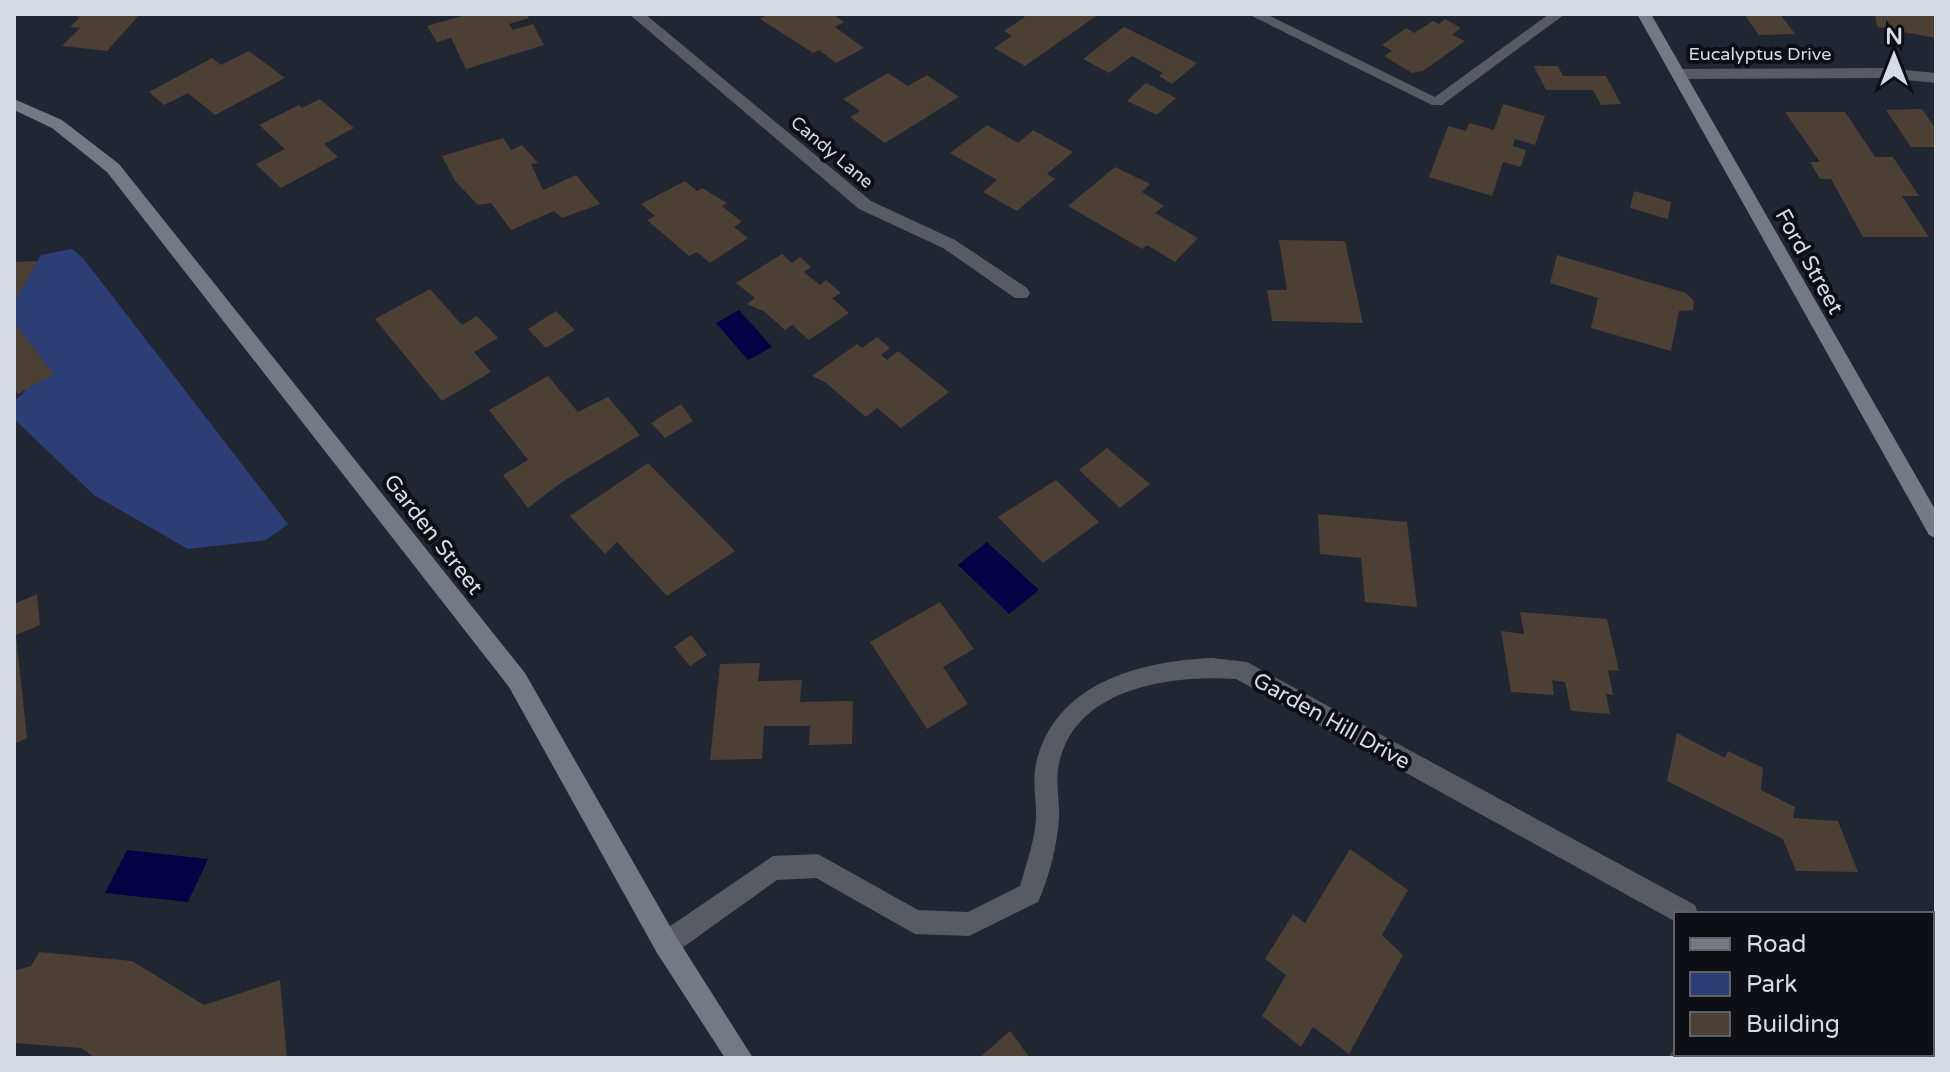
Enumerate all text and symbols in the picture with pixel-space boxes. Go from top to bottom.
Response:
north arrow [1854,16,1934,96]
text: N [1885,24,1903,50]
street label: Eucalyptus Drive [1689,43,1831,65]
street label: Candy Lane [786,111,878,193]
street label: Ford Street [1770,204,1849,319]
street label: Garden Street [378,469,488,600]
street label: Garden Hill Drive [1249,667,1414,775]
legend [1674,912,1934,1056]
text: Road [1746,930,1806,959]
text: Park [1746,970,1797,999]
text: Building [1746,1010,1840,1039]

